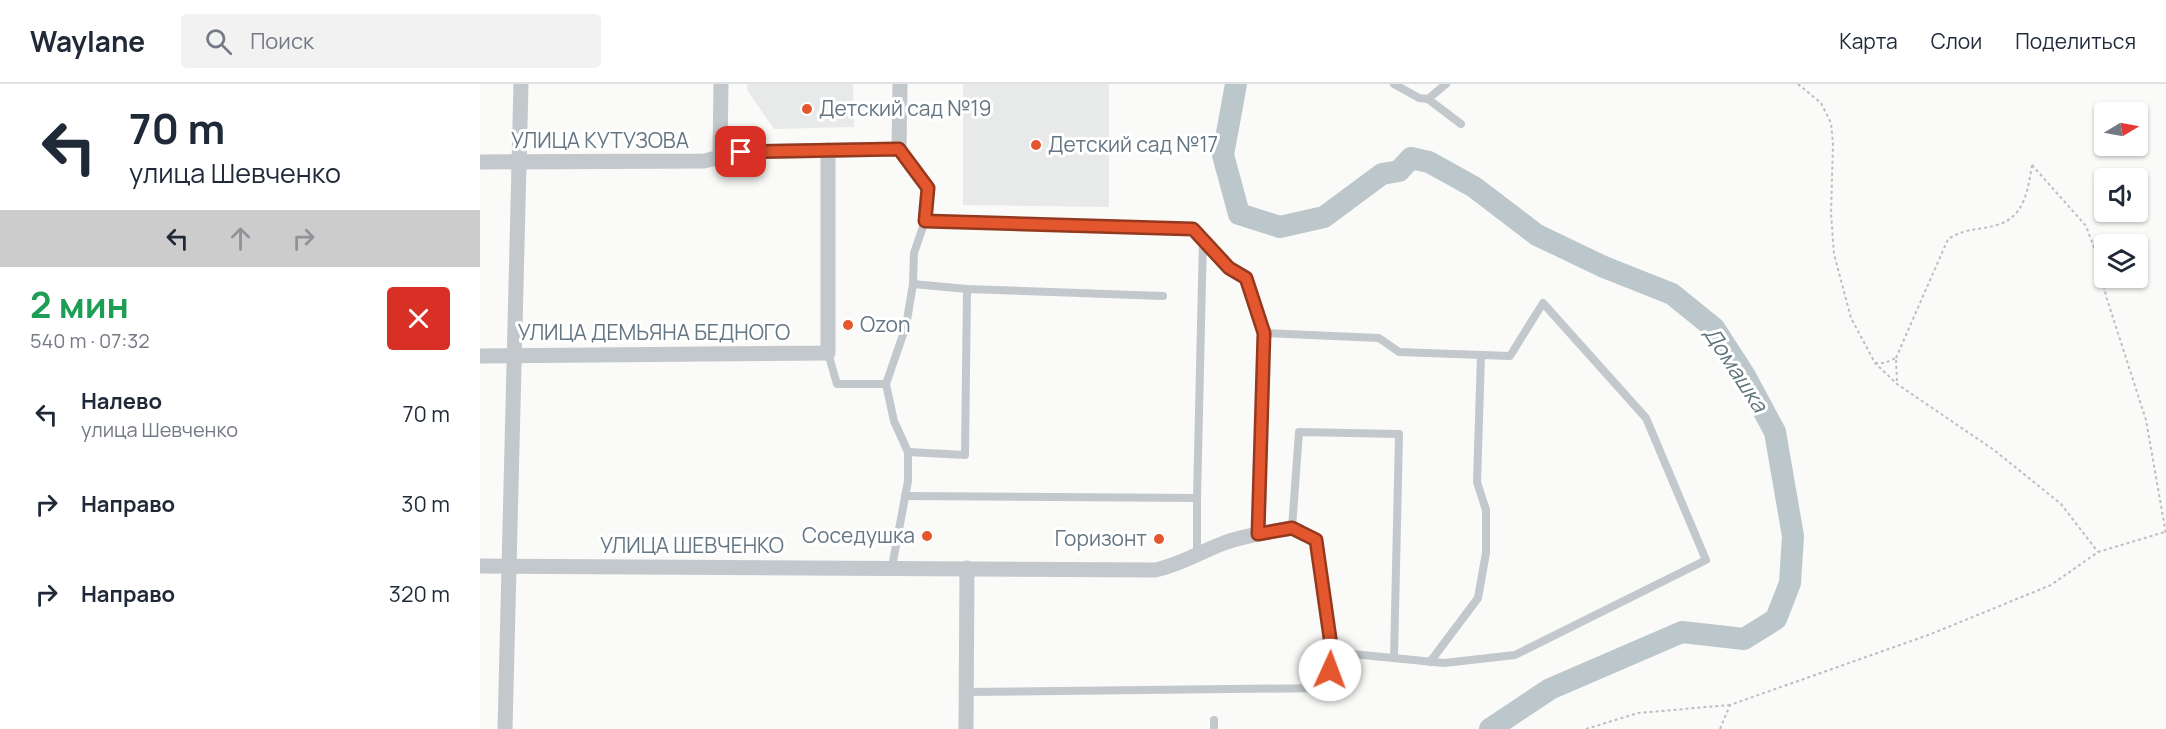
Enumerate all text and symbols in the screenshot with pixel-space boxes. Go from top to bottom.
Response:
search box [181,14,601,68]
text: Waylane [30,22,145,60]
icon: search [202,25,235,58]
text: Поиск [250,26,314,56]
text: Карта [1839,27,1898,55]
text: Слои [1931,27,1982,55]
text: Поделиться [2015,27,2136,55]
place label: Детский сад №19 [819,94,992,122]
text: 70 m [129,99,225,157]
marker: Детский сад №19 [800,102,814,116]
north arrow [2094,102,2148,156]
map controls [2094,102,2148,288]
icon: left [30,108,108,186]
street label: УЛИЦА КУТУЗОВА [511,126,689,154]
pin [715,126,766,177]
place label: Детский сад №17 [1048,130,1218,158]
icon: arrive [724,135,757,168]
marker: Детский сад №17 [1029,138,1043,152]
text: улица Шевченко [129,154,341,191]
button: sound [2094,168,2148,222]
icon: left [161,222,194,255]
icon: ahead [224,222,257,255]
icon: right [287,222,320,255]
button: layers [2094,234,2148,288]
text: 2 мин [30,280,129,329]
button: close [387,287,450,350]
place label: Ozon [860,310,910,338]
street label: УЛИЦА ДЕМЬЯНА БЕДНОГО [518,318,790,346]
marker: Ozon [841,318,855,332]
water label: Домашка [1697,320,1776,419]
text: 540 m · 07:32 [30,327,150,354]
text: Налево [81,386,162,416]
icon: left [30,398,63,431]
text: 70 m [402,399,450,429]
text: улица Шевченко [81,416,238,443]
icon: right [30,488,63,521]
text: Направо [81,489,175,519]
text: 30 m [401,489,450,519]
place label: Соседушка [802,521,915,549]
place label: Горизонт [1055,524,1147,552]
marker: Соседушка [920,529,934,543]
street label: УЛИЦА ШЕВЧЕНКО [600,531,784,559]
marker: Горизонт [1152,532,1166,546]
icon: right [30,578,63,611]
text: Направо [81,579,175,609]
text: 320 m [389,579,450,609]
position arrow [1298,638,1362,702]

